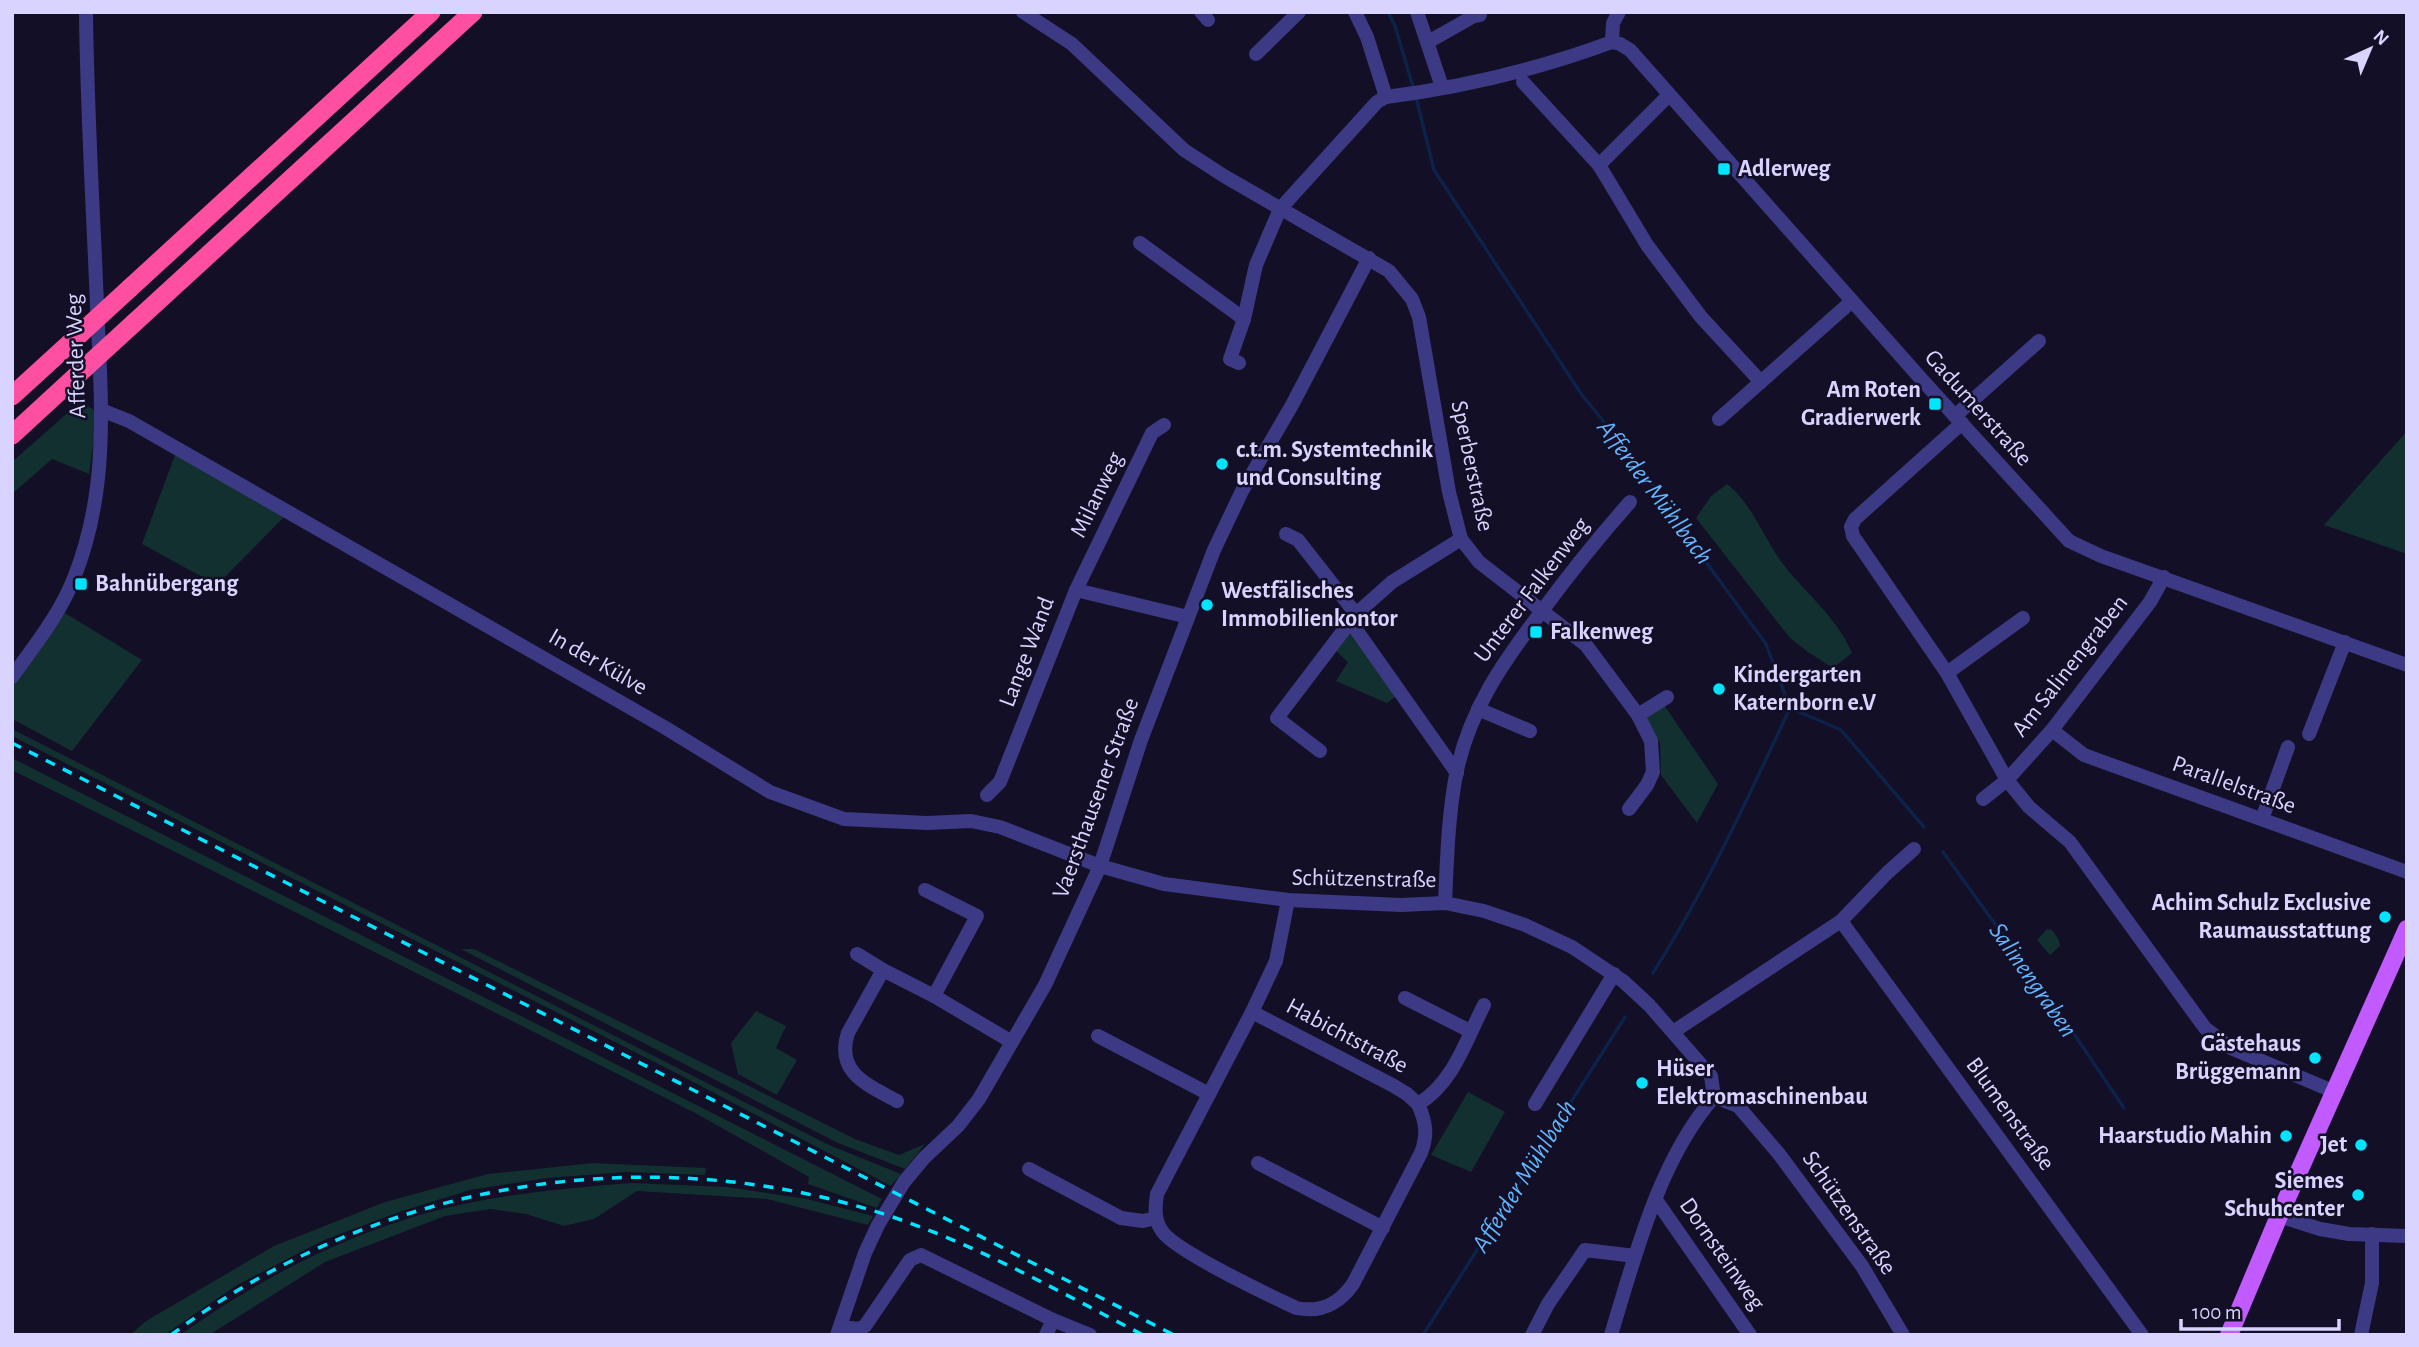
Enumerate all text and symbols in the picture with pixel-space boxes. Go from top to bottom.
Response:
north arrow [2335,14,2405,84]
text: N [2369,26,2392,49]
place label: Adlerweg [1738,157,1831,181]
marker: Adlerweg [1716,161,1732,177]
street label: Afferder Weg [62,293,90,419]
street label: Gadumerstraße [1920,345,2036,471]
place label: Am Roten Gradierwerk [1801,378,1921,430]
marker: Am Roten Gradierwerk [1927,396,1943,412]
street label: Sperberstraße [1446,398,1498,534]
water label: Afferder Mühlbach [1592,414,1718,569]
place label: c.t.m. Systemtechnik und Consulting [1236,438,1433,490]
street label: Milanweg [1066,448,1128,542]
marker: c.t.m. Systemtechnik und Consulting [1214,456,1230,472]
street label: Unterer Falkenweg [1470,513,1594,667]
place label: Bahnübergang [95,572,239,596]
marker: Bahnübergang [73,576,89,592]
place label: Westfälisches Immobilienkontor [1221,579,1398,631]
street label: Am Salinengraben [2007,591,2133,741]
street label: Lange Wand [995,594,1059,710]
marker: Westfälisches Immobilienkontor [1199,597,1215,613]
place label: Falkenweg [1550,620,1654,644]
street label: In der Külve [545,624,651,700]
marker: Falkenweg [1528,624,1544,640]
place label: Kindergarten Katernborn e.V [1733,663,1877,715]
marker: Kindergarten Katernborn e.V [1711,681,1727,697]
street label: Vaersthausener Straße [1049,695,1143,901]
street label: Parallelstraße [2169,752,2299,818]
street label: Schützenstraße [1291,866,1437,892]
place label: Achim Schulz Exclusive Raumausstattung [2152,891,2372,943]
marker: Achim Schulz Exclusive Raumausstattung [2377,909,2393,925]
water label: Salinengraben [1984,918,2082,1042]
street label: Habichtstraße [1282,994,1412,1078]
place label: Gästehaus Brüggemann [2175,1032,2301,1084]
marker: Gästehaus Brüggemann [2307,1050,2323,1066]
street label: Blumenstraße [1961,1053,2059,1175]
place label: Hüser Elektromaschinenbau [1656,1057,1868,1109]
marker: Hüser Elektromaschinenbau [1634,1075,1650,1091]
water label: Afferder Mühlbach [1466,1095,1581,1257]
place label: Haarstudio Mahin [2098,1124,2272,1148]
marker: Haarstudio Mahin [2278,1128,2294,1144]
place label: Jet [2320,1133,2347,1157]
marker: Jet [2353,1137,2369,1153]
street label: Schützenstraße [1798,1147,1900,1279]
place label: Siemes Schuhcenter [2224,1169,2345,1221]
marker: Siemes Schuhcenter [2350,1187,2366,1203]
street label: Dornsteinweg [1675,1194,1769,1315]
scale bar [2181,1288,2338,1332]
text: 100 m [2192,1302,2242,1323]

